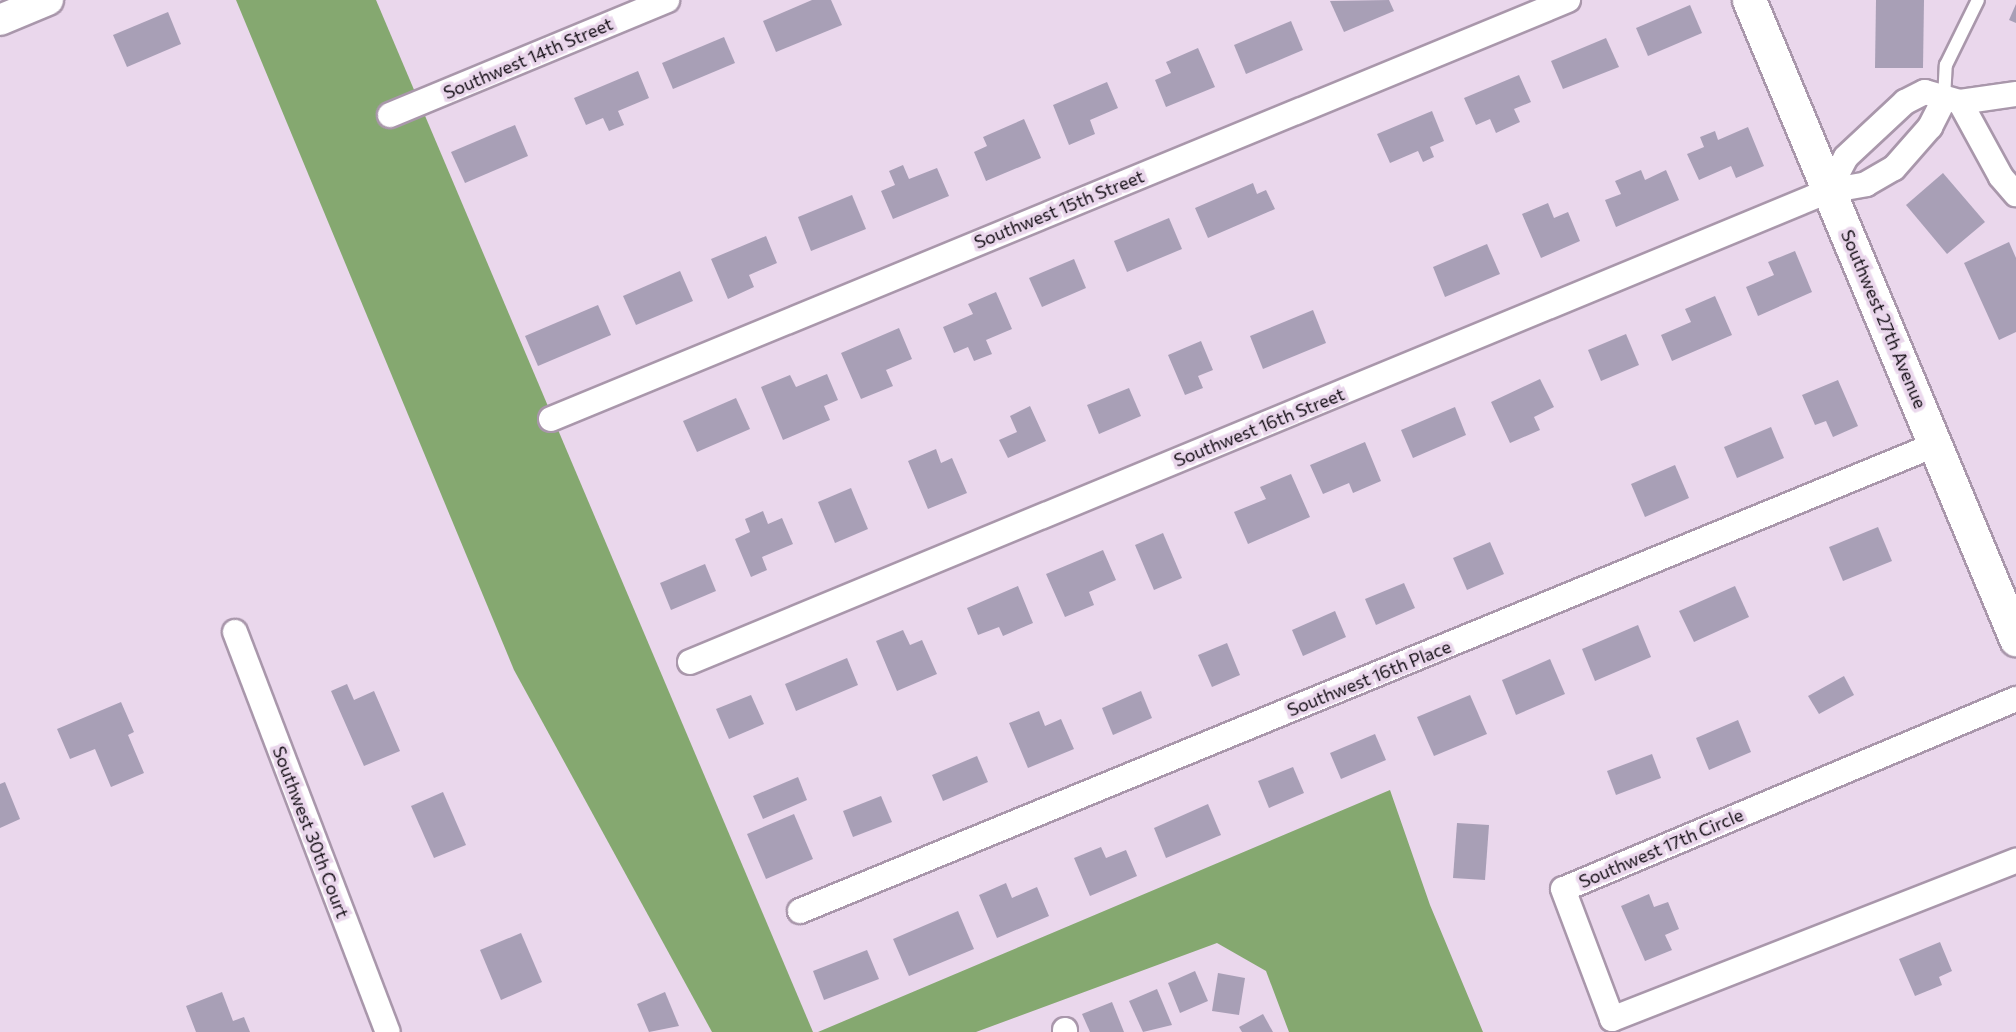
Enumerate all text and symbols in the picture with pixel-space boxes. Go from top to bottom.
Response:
street label: Southwest 14th Street [440,13,616,103]
street label: Southwest 15th Street [971,165,1147,253]
street label: Southwest 27th Avenue [1837,226,1931,412]
street label: Southwest 16th Street [1171,383,1347,471]
street label: Southwest 16th Place [1284,635,1454,721]
street label: Southwest 30th Court [268,743,354,921]
street label: Southwest 17th Circle [1576,804,1746,892]

